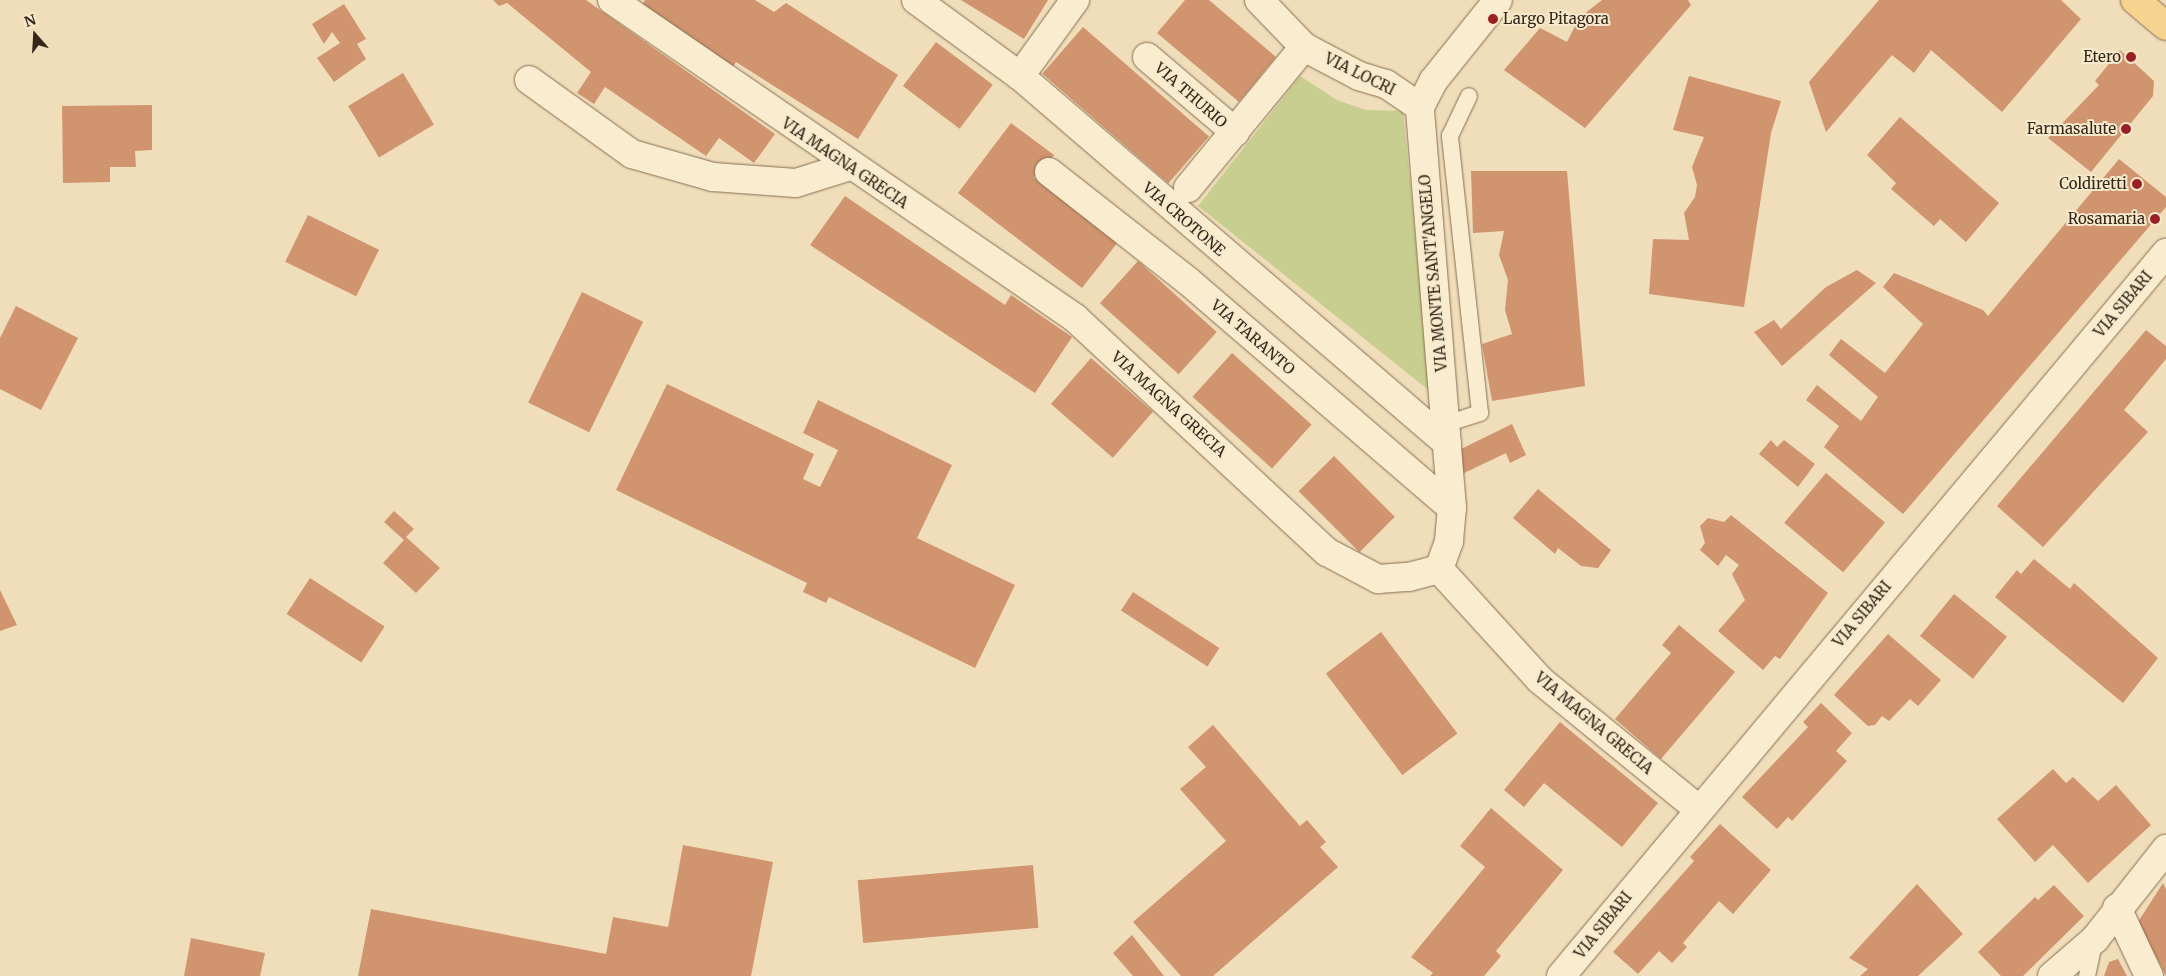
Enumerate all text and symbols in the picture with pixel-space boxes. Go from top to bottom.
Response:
north arrow [10,10,60,60]
place label: Largo Pitagora [1503,10,1609,28]
text: N [22,11,38,31]
marker: Largo Pitagora [1487,13,1499,25]
place label: Etero [2083,48,2121,66]
street label: VIA LOCRI [1322,49,1398,99]
marker: Etero [2125,51,2137,63]
street label: VIA THURIO [1151,59,1231,131]
street label: VIA MAGNA GRECIA [778,114,912,212]
place label: Farmasalute [2027,120,2116,138]
marker: Farmasalute [2120,123,2132,135]
street label: VIA MONTE SANT'ANGELO [1415,174,1451,372]
place label: Coldiretti [2059,175,2127,193]
street label: VIA CROTONE [1139,178,1229,260]
marker: Coldiretti [2131,178,2143,190]
place label: Rosamaria [2068,210,2145,228]
marker: Rosamaria [2149,213,2161,225]
street label: VIA SIBARI [2090,267,2156,341]
street label: VIA TARANTO [1207,296,1299,378]
street label: VIA MAGNA GRECIA [1108,348,1230,460]
street label: VIA SIBARI [1829,577,1895,651]
street label: VIA MAGNA GRECIA [1531,668,1657,778]
street label: VIA SIBARI [1571,888,1635,962]

